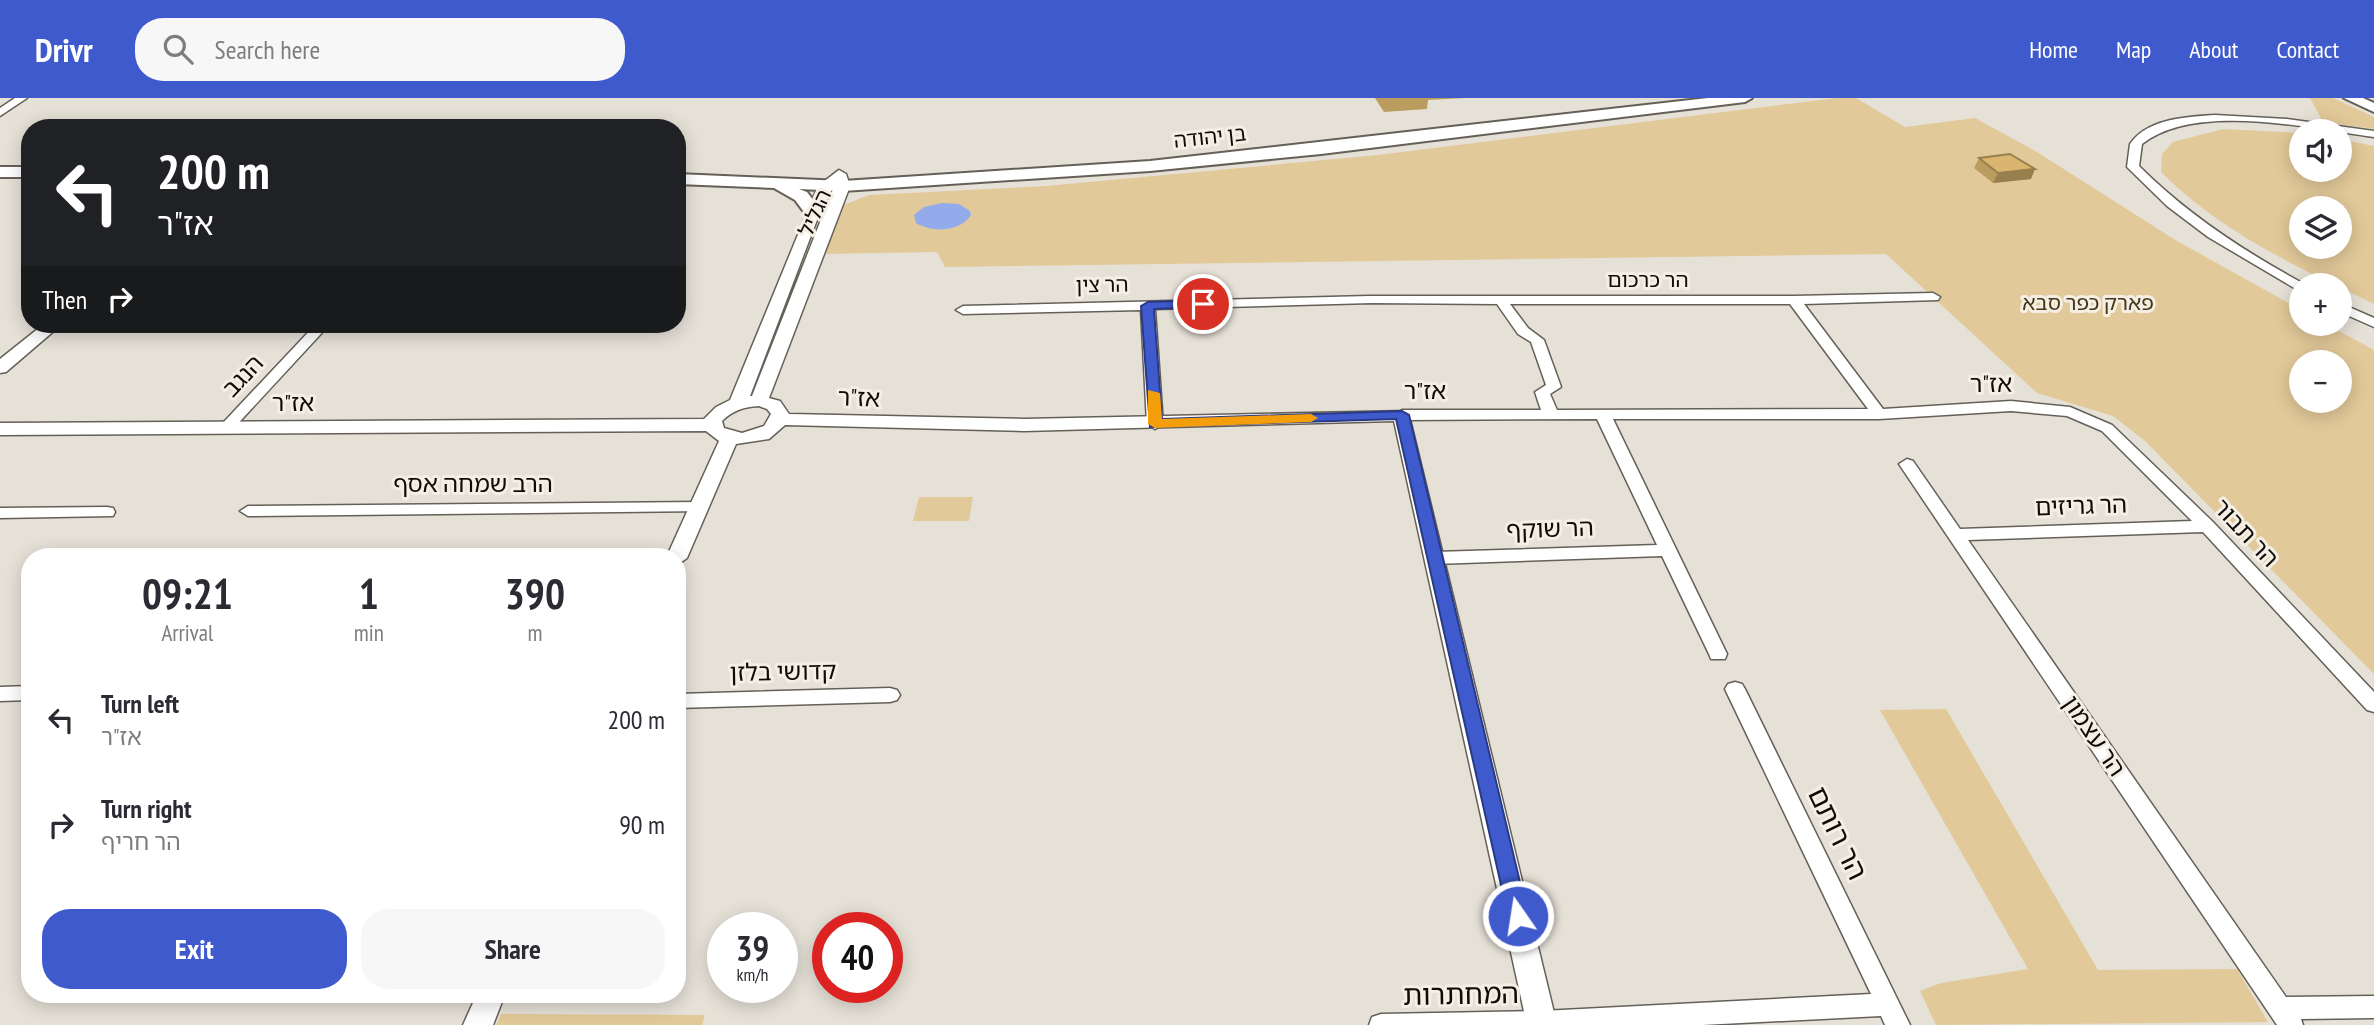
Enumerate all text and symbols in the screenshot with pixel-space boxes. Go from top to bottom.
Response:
search box [135,18,625,81]
text: Drivr [35,28,93,71]
icon: search [159,30,197,68]
text: Search here [215,33,320,66]
text: Home [2029,34,2078,65]
text: Map [2116,34,2151,65]
text: About [2189,34,2238,65]
text: Contact [2276,34,2339,65]
street label: בן יהודה [1172,119,1248,154]
map controls [2289,119,2352,413]
button: sound [2289,119,2352,182]
text: 200 m [157,139,270,203]
icon: left [42,147,133,238]
street label: הגליל [792,185,837,241]
button: layers [2289,196,2352,259]
text: אז"ר [157,202,214,244]
street label: הר כרכום [1607,266,1689,293]
street label: הר צין [1075,271,1129,298]
button: + [2289,273,2352,336]
pin [1173,274,1233,334]
icon: right [101,280,139,318]
text: Then [42,283,87,316]
icon: arrive [1184,285,1222,323]
park label: פארק כפר סבא [2022,289,2154,316]
street label: הנגב [215,348,270,403]
button: − [2289,350,2352,413]
street label: אז"ר [1969,368,2013,399]
street label: אז"ר [1404,375,1446,406]
street label: אז"ר [837,381,881,414]
street label: אז"ר [272,387,314,418]
street label: הרב שמחה אסף [393,468,553,499]
street label: הר גריזים [2034,488,2127,523]
street label: הר תבור [2207,492,2286,573]
street label: הר שוקף [1506,511,1594,546]
text: 09:21 [142,566,233,621]
text: 1 [359,566,379,621]
text: 390 [505,566,565,621]
text: Arrival [161,618,213,647]
text: min [354,618,384,647]
text: m [527,618,542,647]
street label: קדושי בלזן [729,655,837,688]
text: Turn left [101,687,179,720]
street label: הר עצמון [2056,689,2133,782]
icon: left [42,701,80,739]
text: 200 m [607,703,665,736]
text: אז"ר [101,722,142,751]
street label: הר רותם [1800,780,1877,886]
text: Turn right [101,792,192,825]
icon: right [42,806,80,844]
text: 90 m [619,808,665,841]
text: הר חריף [101,827,181,856]
position arrow [1481,879,1555,953]
button: Exit [42,909,347,989]
button: Share [361,909,665,989]
speed limit sign: 40 [812,912,903,1003]
text: 39 [736,925,769,971]
text: km/h [737,963,768,986]
street label: המחתרות [1403,974,1519,1013]

